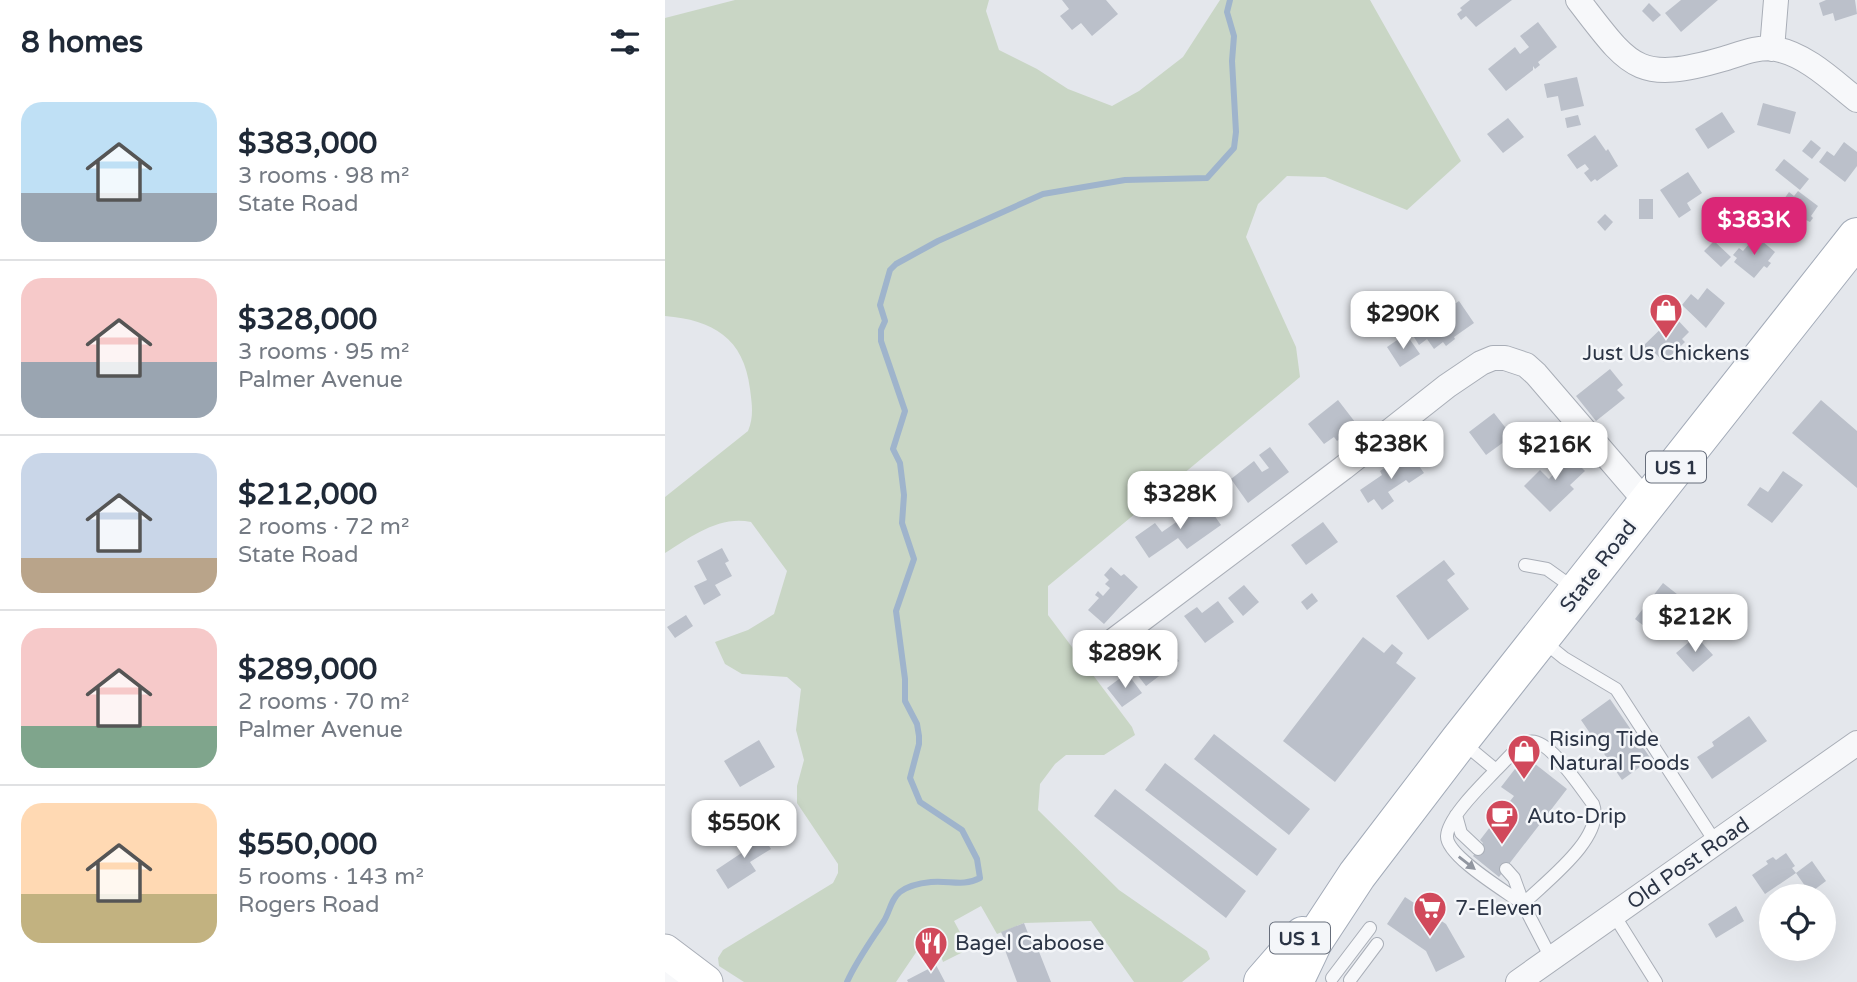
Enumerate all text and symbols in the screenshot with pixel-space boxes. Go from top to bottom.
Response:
icon: filters [606,23,644,61]
text: 8 homes [21,24,143,61]
text: $383,000 [238,125,377,162]
icon: home [77,130,161,214]
text: 3 rooms · 98 m² [238,162,409,190]
text: State Road [238,190,359,218]
pin: $383K [1705,198,1803,257]
text: $383K [1718,206,1790,234]
shop icon: Just Us Chickens [1647,291,1685,340]
pin: $290K [1354,292,1452,351]
text: $290K [1367,300,1439,328]
text: $328,000 [238,301,377,338]
icon: home [77,306,161,390]
text: 3 rooms · 95 m² [238,338,409,366]
place label: Just Us Chickens [1583,341,1750,366]
text: Palmer Avenue [238,366,403,394]
pin: $238K [1342,421,1440,481]
pin: $216K [1506,422,1604,482]
text: $238K [1355,430,1427,458]
text: $216K [1519,431,1591,459]
road number: US 1 [1646,452,1706,482]
pin: $328K [1131,472,1229,531]
text: $212,000 [238,476,377,513]
text: $328K [1144,480,1216,508]
icon: home [77,481,161,565]
text: 2 rooms · 72 m² [238,513,409,541]
street label: State Road [1555,515,1642,617]
text: State Road [238,541,359,569]
pin: $212K [1646,594,1744,654]
text: $212K [1659,603,1731,631]
pin: $289K [1076,630,1174,690]
text: $289K [1089,639,1161,667]
text: $289,000 [238,651,377,688]
icon: home [77,656,161,740]
text: 2 rooms · 70 m² [238,688,409,716]
text: Palmer Avenue [238,716,403,744]
place label: Rising Tide Natural Foods [1549,727,1690,776]
shop icon: Rising Tide Natural Foods [1505,732,1543,781]
cafe icon: Auto-Drip [1483,797,1521,846]
pin: $550K [695,800,793,860]
place label: Auto-Drip [1527,804,1626,829]
text: $550K [708,809,780,837]
street label: Old Post Road [1622,812,1754,915]
text: $550,000 [238,826,377,863]
icon: home [77,831,161,915]
one-way arrow [1458,855,1476,869]
text: 5 rooms · 143 m² [238,863,424,891]
map controls [1759,884,1836,961]
button: locate [1759,884,1836,961]
supermarket icon: 7-Eleven [1411,889,1449,938]
text: Rogers Road [238,891,380,919]
place label: 7-Eleven [1455,896,1542,921]
road number: US 1 [1270,922,1330,954]
restaurant icon: Bagel Caboose [912,924,950,973]
place label: Bagel Caboose [955,931,1104,956]

